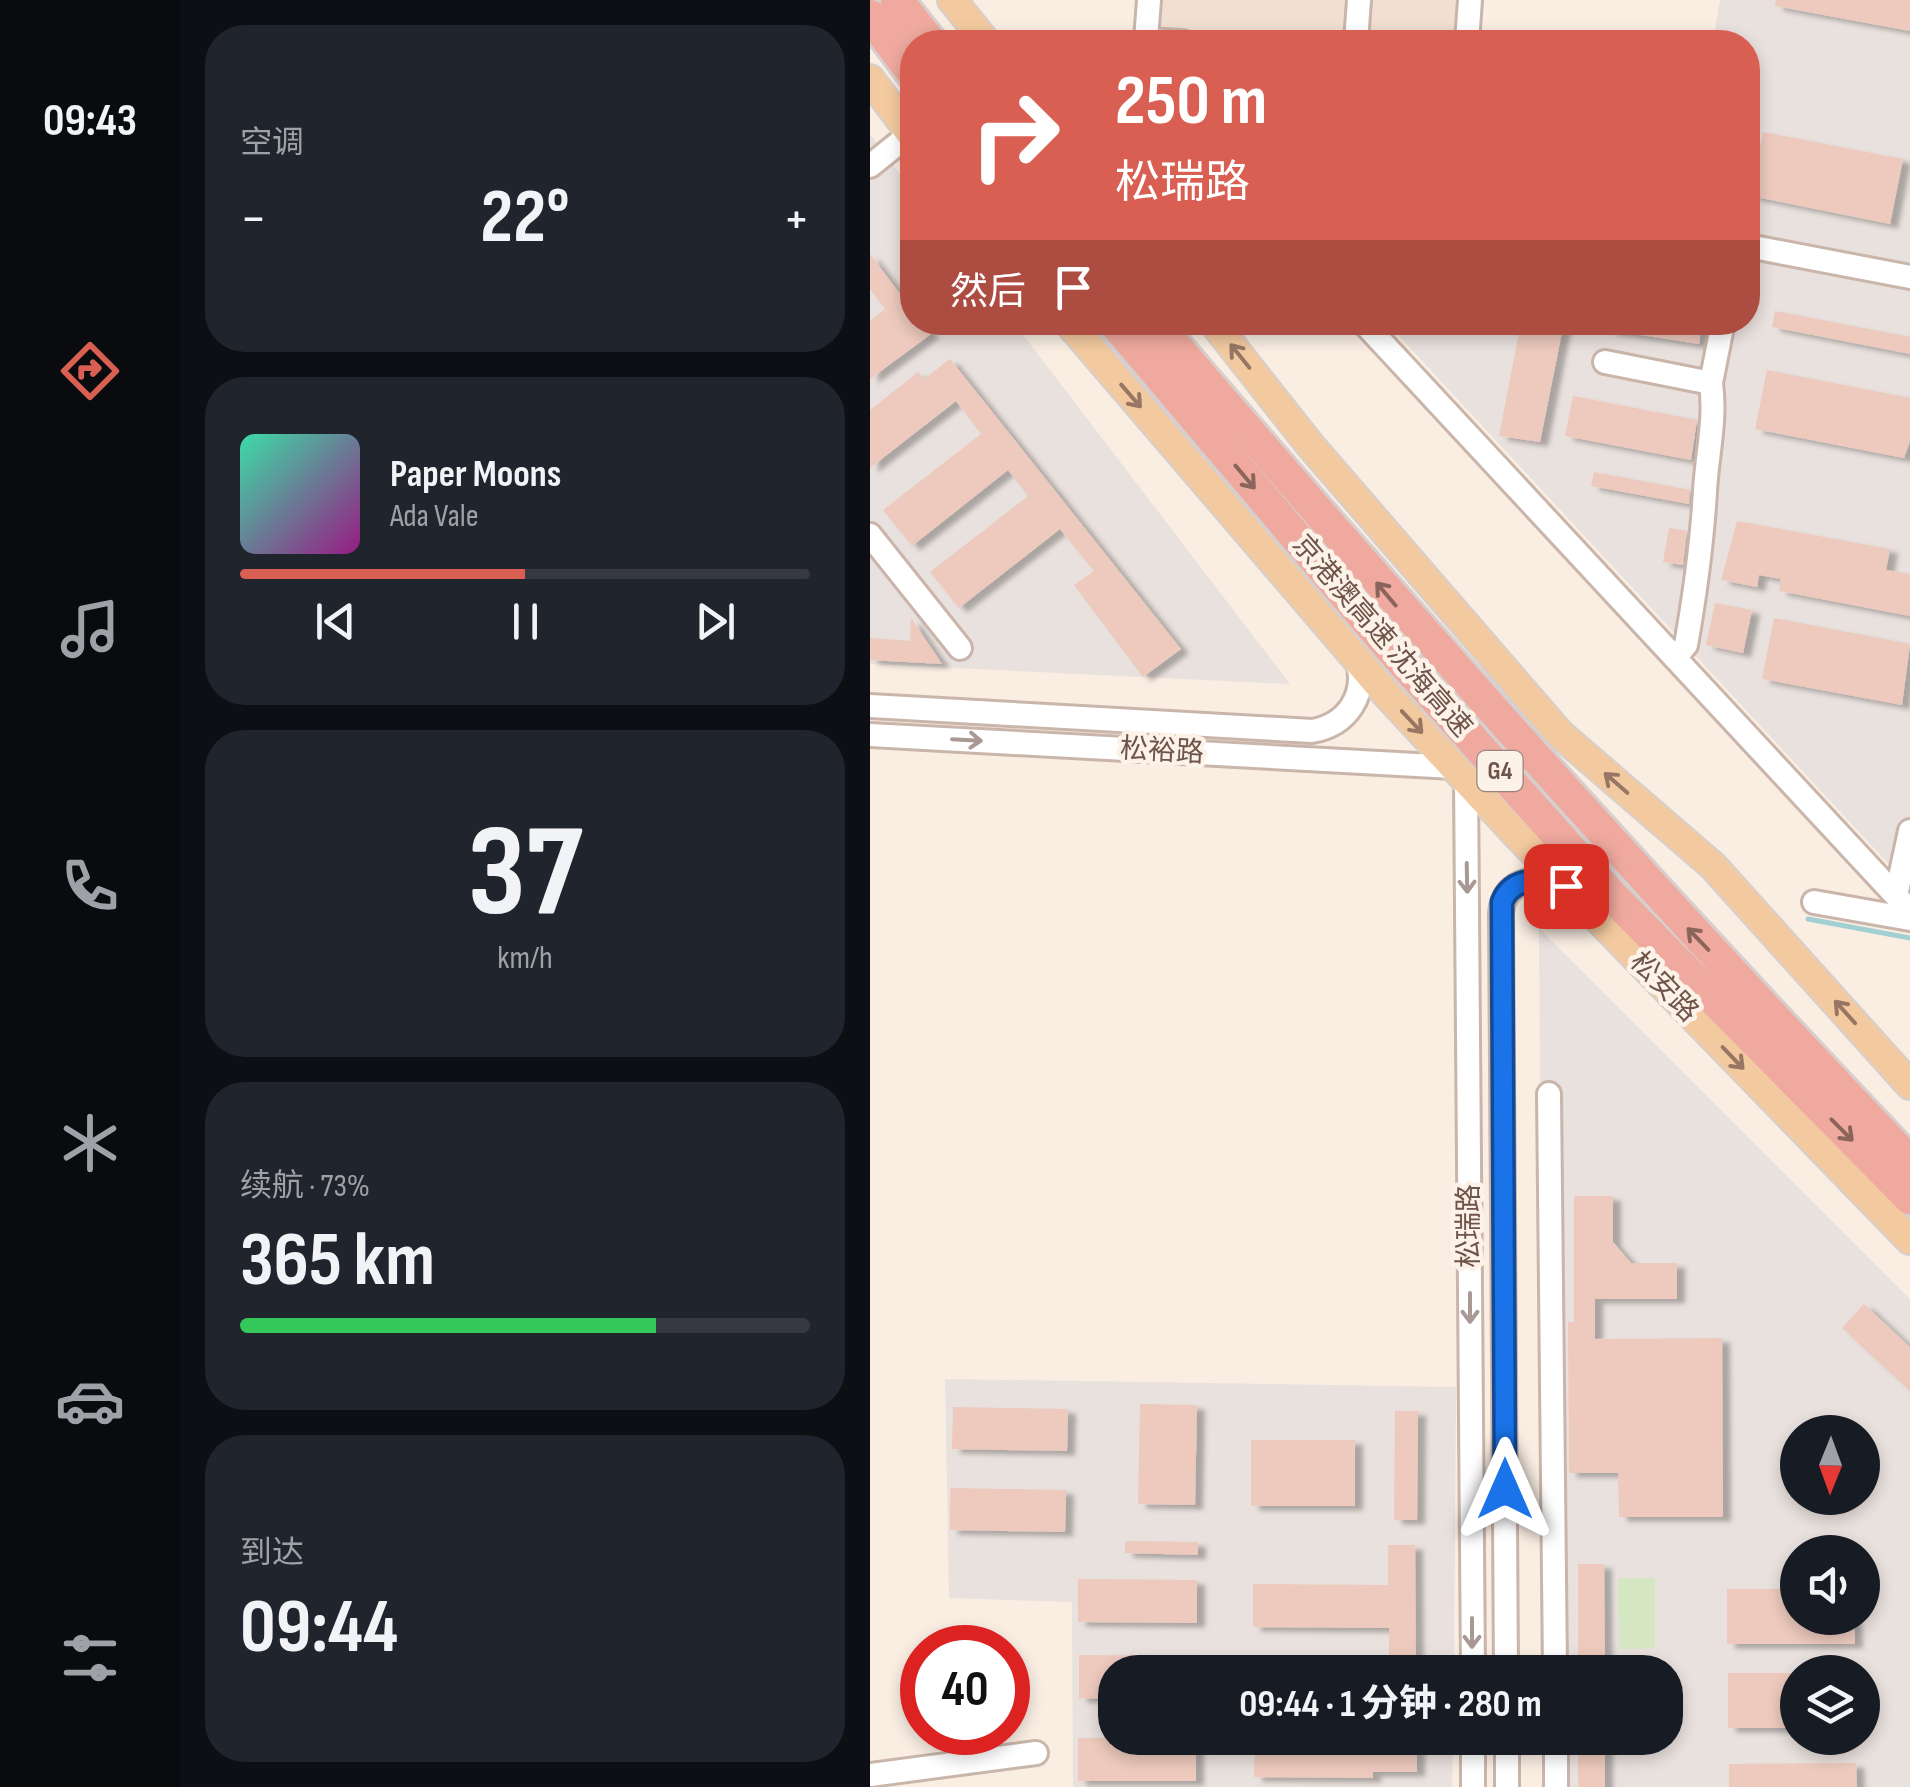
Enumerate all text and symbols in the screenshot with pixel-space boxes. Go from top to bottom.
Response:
text: 250 m [1115,60,1267,144]
icon: right [950,70,1080,200]
text: 09:43 [43,94,137,149]
text: 空调 [240,124,304,163]
text: 松瑞路 [1115,156,1250,211]
text: 22° [480,173,570,264]
text: − [240,186,267,253]
text: + [783,186,810,253]
icon: arrive [1046,260,1101,315]
text: 然后 [950,270,1026,315]
icon: directions [55,336,125,406]
one-way arrow [1229,343,1250,370]
one-way arrow [1120,383,1142,409]
text: Paper Moons [390,452,561,497]
one-way arrow [1233,464,1256,489]
text: Ada Vale [390,497,479,536]
street label: 京港澳高速 沈海高速 [1285,528,1479,744]
one-way arrow [1375,582,1398,607]
icon: music [55,594,125,664]
icon: previous [308,594,363,649]
icon: pause [498,594,553,649]
icon: next [688,594,743,649]
one-way arrow [1400,709,1423,734]
one-way arrow [951,731,983,750]
street label: 松裕路 [1119,732,1205,770]
road number: G4 [1478,751,1522,791]
one-way arrow [1604,772,1630,794]
text: 37 [468,796,582,952]
pin [1524,844,1609,929]
icon: phone [55,851,125,921]
icon: arrive [1539,859,1594,914]
one-way arrow [1458,860,1476,893]
one-way arrow [1686,928,1710,952]
text: km/h [497,939,553,978]
street label: 松安路 [1623,945,1705,1029]
one-way arrow [1834,1000,1857,1026]
one-way arrow [1721,1046,1745,1070]
icon: climate [55,1108,125,1178]
one-way arrow [1830,1117,1854,1141]
text: 续航 · 73% [240,1167,370,1206]
street label: 松瑞路 [1453,1184,1486,1268]
text: 365 km [240,1216,435,1307]
one-way arrow [1460,1290,1480,1323]
icon: car [55,1366,125,1436]
north arrow [1780,1415,1880,1515]
map controls [1780,1415,1880,1755]
position arrow [1453,1437,1557,1541]
text: 到达 [240,1534,304,1573]
button: sound [1780,1535,1880,1635]
text: 09:44 [240,1583,398,1674]
one-way arrow [1462,1616,1482,1648]
icon: filters [55,1623,125,1693]
speed limit sign: 40 [900,1625,1030,1755]
button: layers [1780,1655,1880,1755]
text: 09:44 · 1 分钟 · 280 m [1239,1682,1542,1727]

